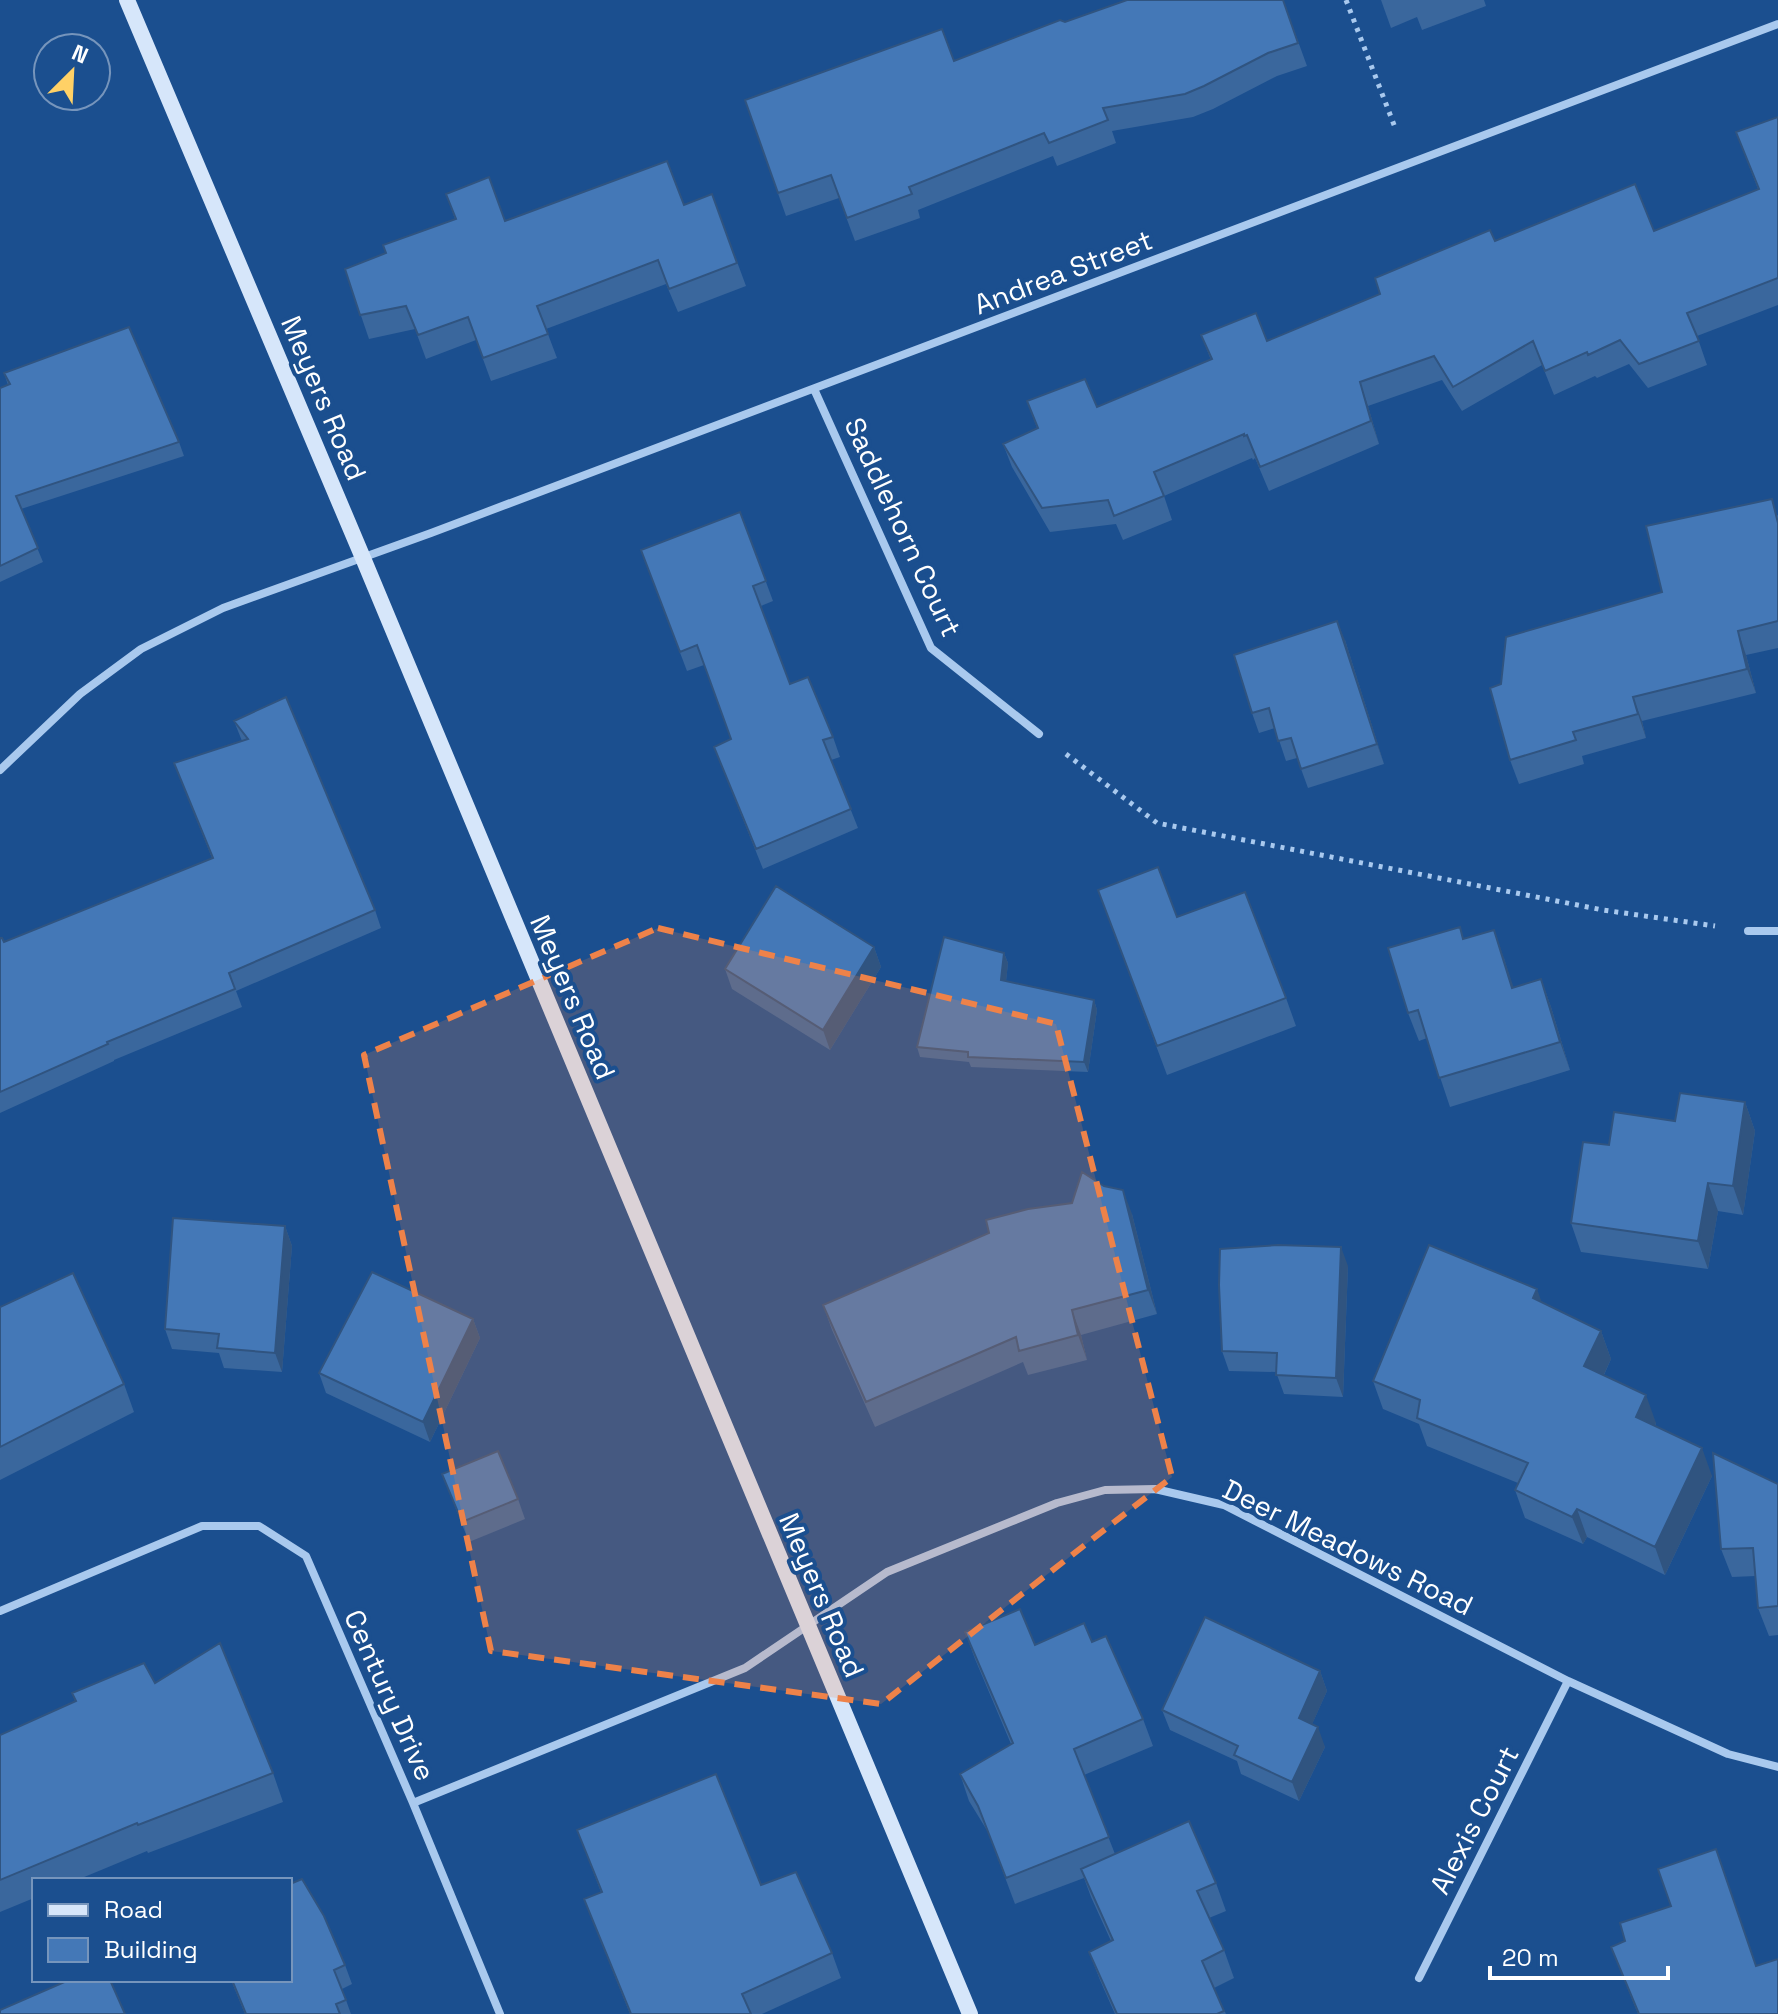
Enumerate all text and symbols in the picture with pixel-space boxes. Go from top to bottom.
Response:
north arrow [32,32,112,112]
text: N [68,38,93,70]
street label: Andrea Street [969,221,1157,323]
street label: Meyers Road [273,310,375,486]
street label: Saddlehorn Court [836,412,970,642]
street label: Meyers Road [522,909,624,1085]
street label: Deer Meadows Road [1217,1471,1479,1623]
street label: Meyers Road [771,1507,873,1683]
street label: Century Drive [336,1604,444,1786]
street label: Alexis Court [1421,1740,1527,1900]
legend [32,1878,292,1982]
text: Road [104,1894,163,1925]
scale bar [1490,1930,1668,1980]
text: Building [104,1934,198,1965]
text: 20 m [1502,1942,1559,1973]

